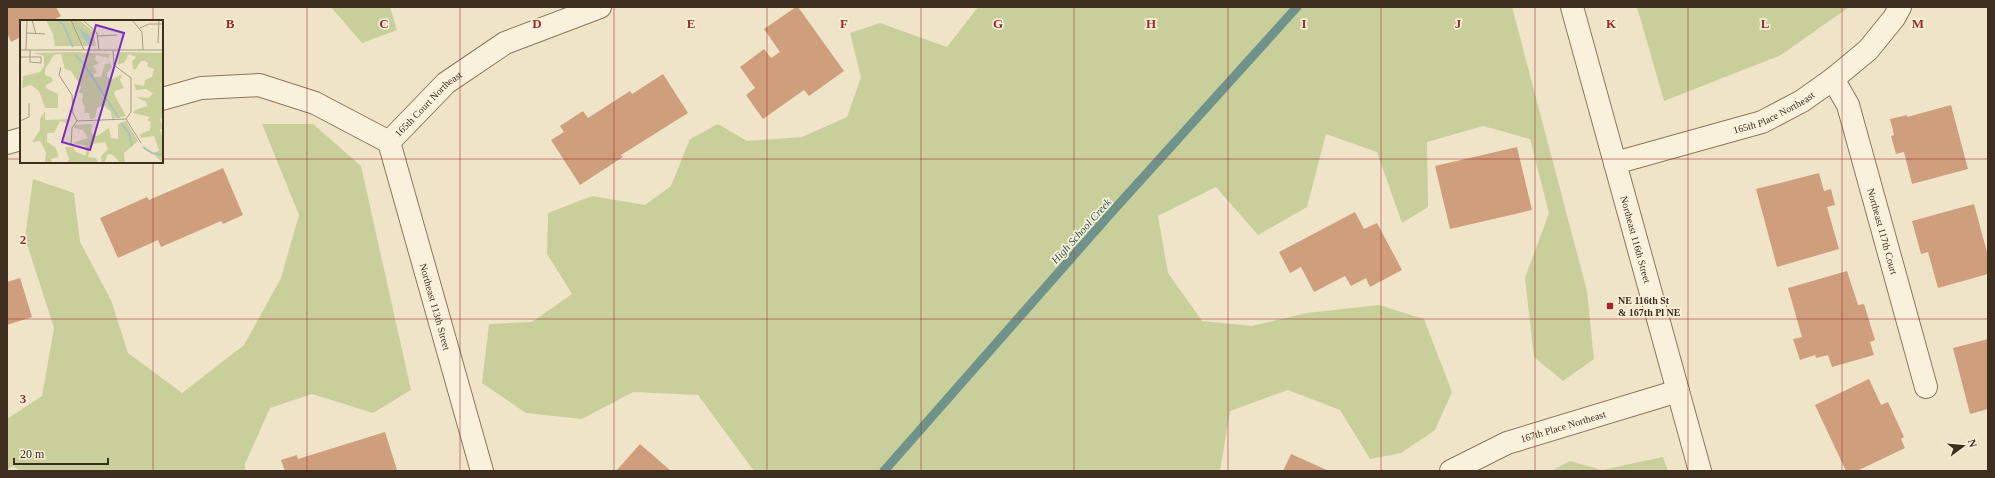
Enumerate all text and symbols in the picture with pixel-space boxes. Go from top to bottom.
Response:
text: B [226,16,235,31]
text: C [379,16,389,31]
text: D [532,16,542,31]
text: E [687,16,695,31]
text: F [840,16,848,31]
text: G [993,16,1003,31]
text: H [1146,16,1156,31]
text: I [1301,16,1307,31]
text: J [1455,16,1462,31]
text: K [1606,16,1617,31]
text: L [1761,16,1770,31]
text: M [1912,16,1924,31]
inset map [20,20,163,163]
street label: 165th Court Northeast [392,68,464,138]
street label: 165th Place Northeast [1732,89,1816,135]
street label: Northeast 117th Court [1866,187,1900,276]
water label: High School Creek [1048,195,1114,267]
street label: Northeast 116th Street [1619,195,1653,284]
text: 2 [20,232,26,247]
street label: Northeast 113th Street [418,262,453,351]
place label: NE 116th St & 167th Pl NE [1618,295,1681,318]
marker: NE 116th St & 167th Pl NE [1605,301,1615,311]
text: 3 [20,391,27,406]
street label: 167th Place Northeast [1519,408,1607,444]
north arrow [1943,426,1983,466]
text: N [1966,438,1979,449]
scale bar [14,440,108,466]
text: 20 m [20,447,45,461]

